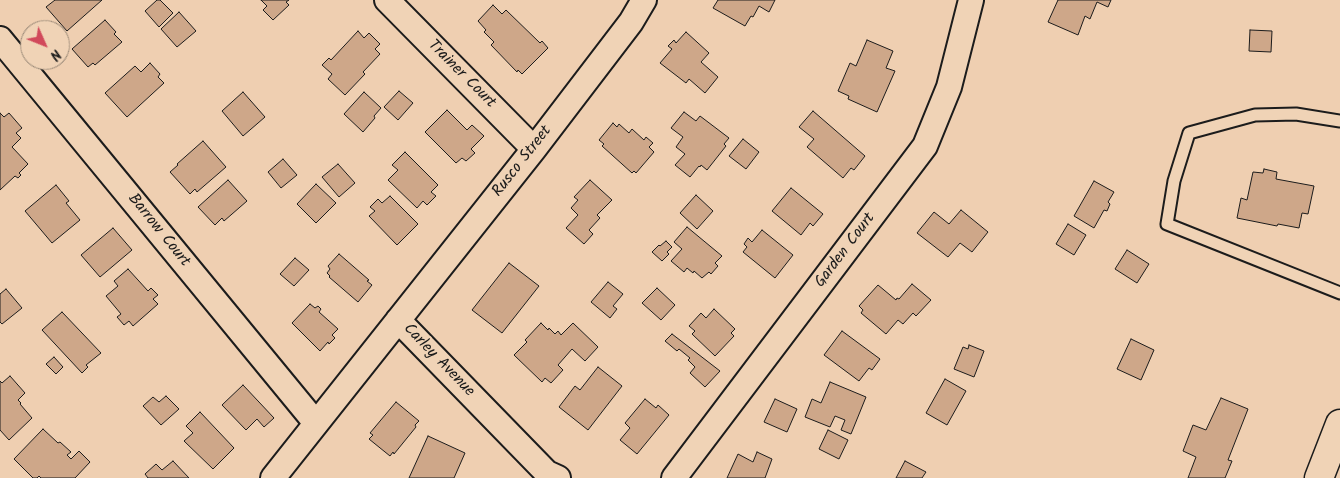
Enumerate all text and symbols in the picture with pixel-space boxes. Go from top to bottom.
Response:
north arrow [20,20,70,70]
street label: Trainer Court [423,37,499,113]
text: N [44,44,66,66]
street label: Rusco Street [489,123,557,201]
street label: Barrow Court [123,190,193,272]
street label: Garden Court [812,210,880,292]
street label: Carley Avenue [398,320,478,402]

